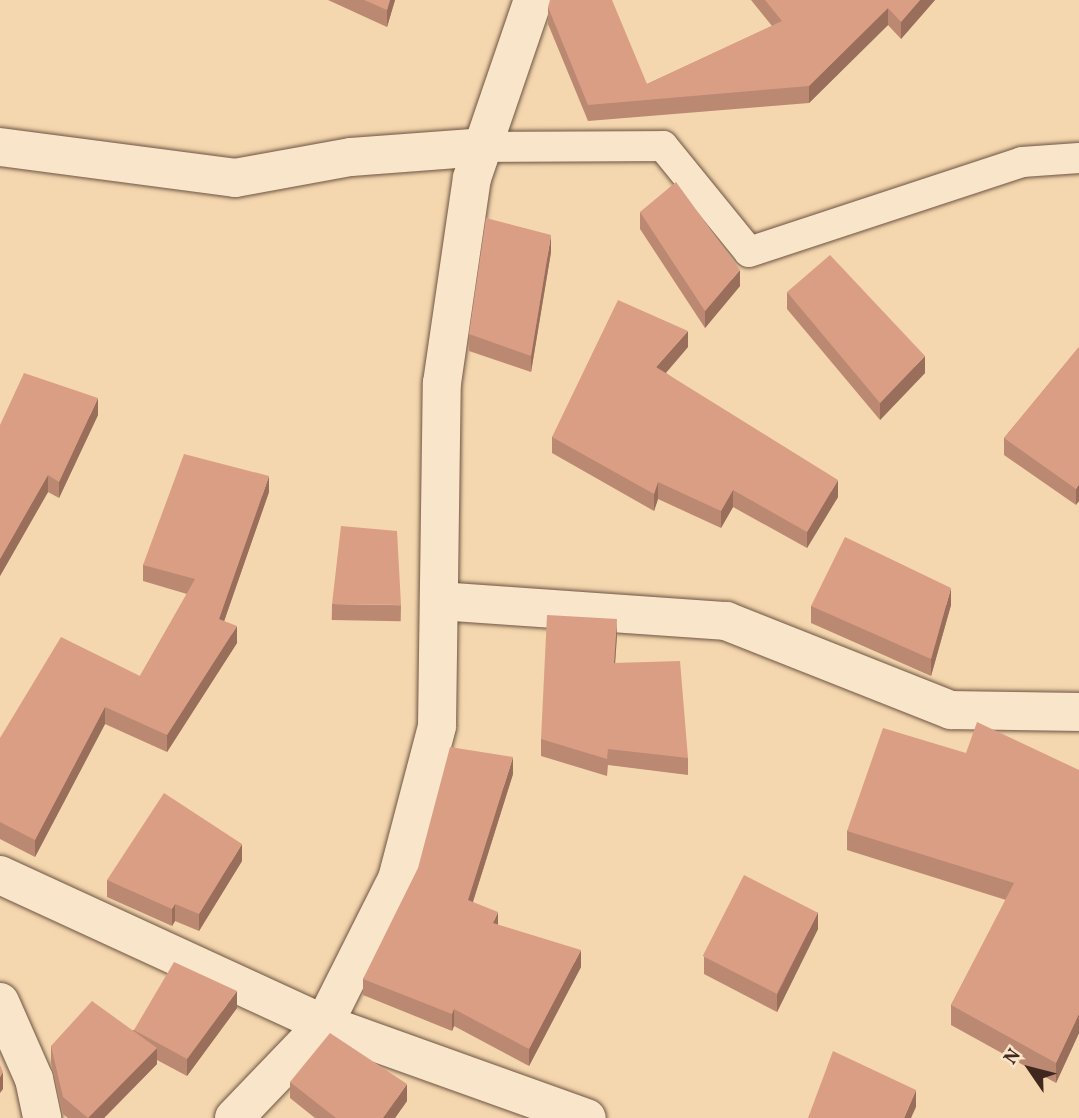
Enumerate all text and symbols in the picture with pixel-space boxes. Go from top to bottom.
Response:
north arrow [995,1034,1065,1104]
text: N [998,1044,1027,1070]

